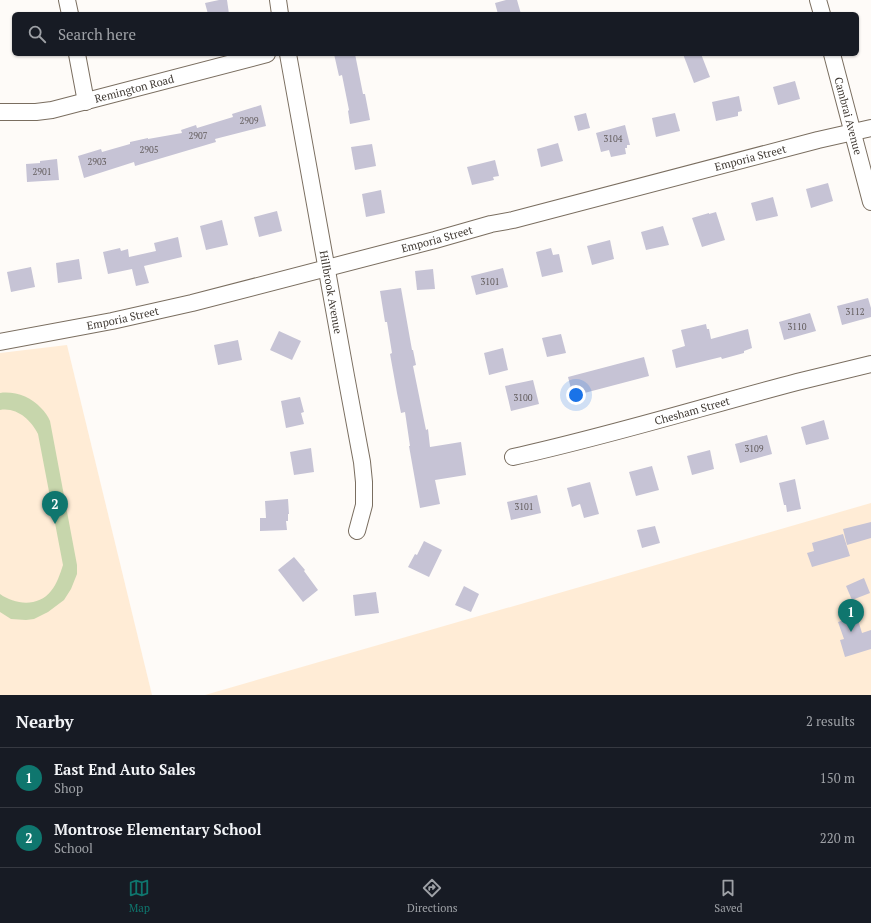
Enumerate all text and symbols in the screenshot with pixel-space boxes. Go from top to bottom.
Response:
search box [12,12,859,56]
icon: search [26,23,48,45]
text: Search here [58,24,136,44]
street label: Remington Road [93,72,175,106]
street label: Cambrai Avenue [831,76,865,157]
house number: 2909 [239,115,259,127]
house number: 2907 [188,130,208,142]
house number: 3104 [603,133,623,145]
street label: Emporia Street [713,142,788,174]
house number: 2905 [139,144,159,156]
house number: 2903 [87,156,107,168]
house number: 2901 [32,166,52,178]
street label: Emporia Street [400,223,474,255]
street label: Hillbrook Avenue [317,249,345,335]
house number: 3101 [480,276,500,288]
street label: Emporia Street [85,304,160,333]
house number: 3112 [845,306,865,318]
house number: 3110 [787,321,807,333]
your location [566,385,586,405]
house number: 3100 [513,392,533,404]
street label: Chesham Street [653,394,731,428]
house number: 3109 [744,443,764,455]
pin: 2 [42,491,68,524]
house number: 3101 [514,501,534,513]
pin: 1 [838,599,864,632]
text: Nearby [16,710,74,733]
text: 2 results [806,712,855,730]
text: East End Auto Sales [54,759,196,779]
text: 1 [25,769,33,787]
text: 150 m [820,769,855,787]
text: Shop [54,779,83,797]
text: Montrose Elementary School [54,819,261,839]
text: 2 [25,829,33,847]
text: 220 m [820,829,855,847]
text: School [54,839,93,857]
tab: Map [128,877,150,915]
tab: Directions [407,877,458,915]
tab: Saved [714,877,743,915]

